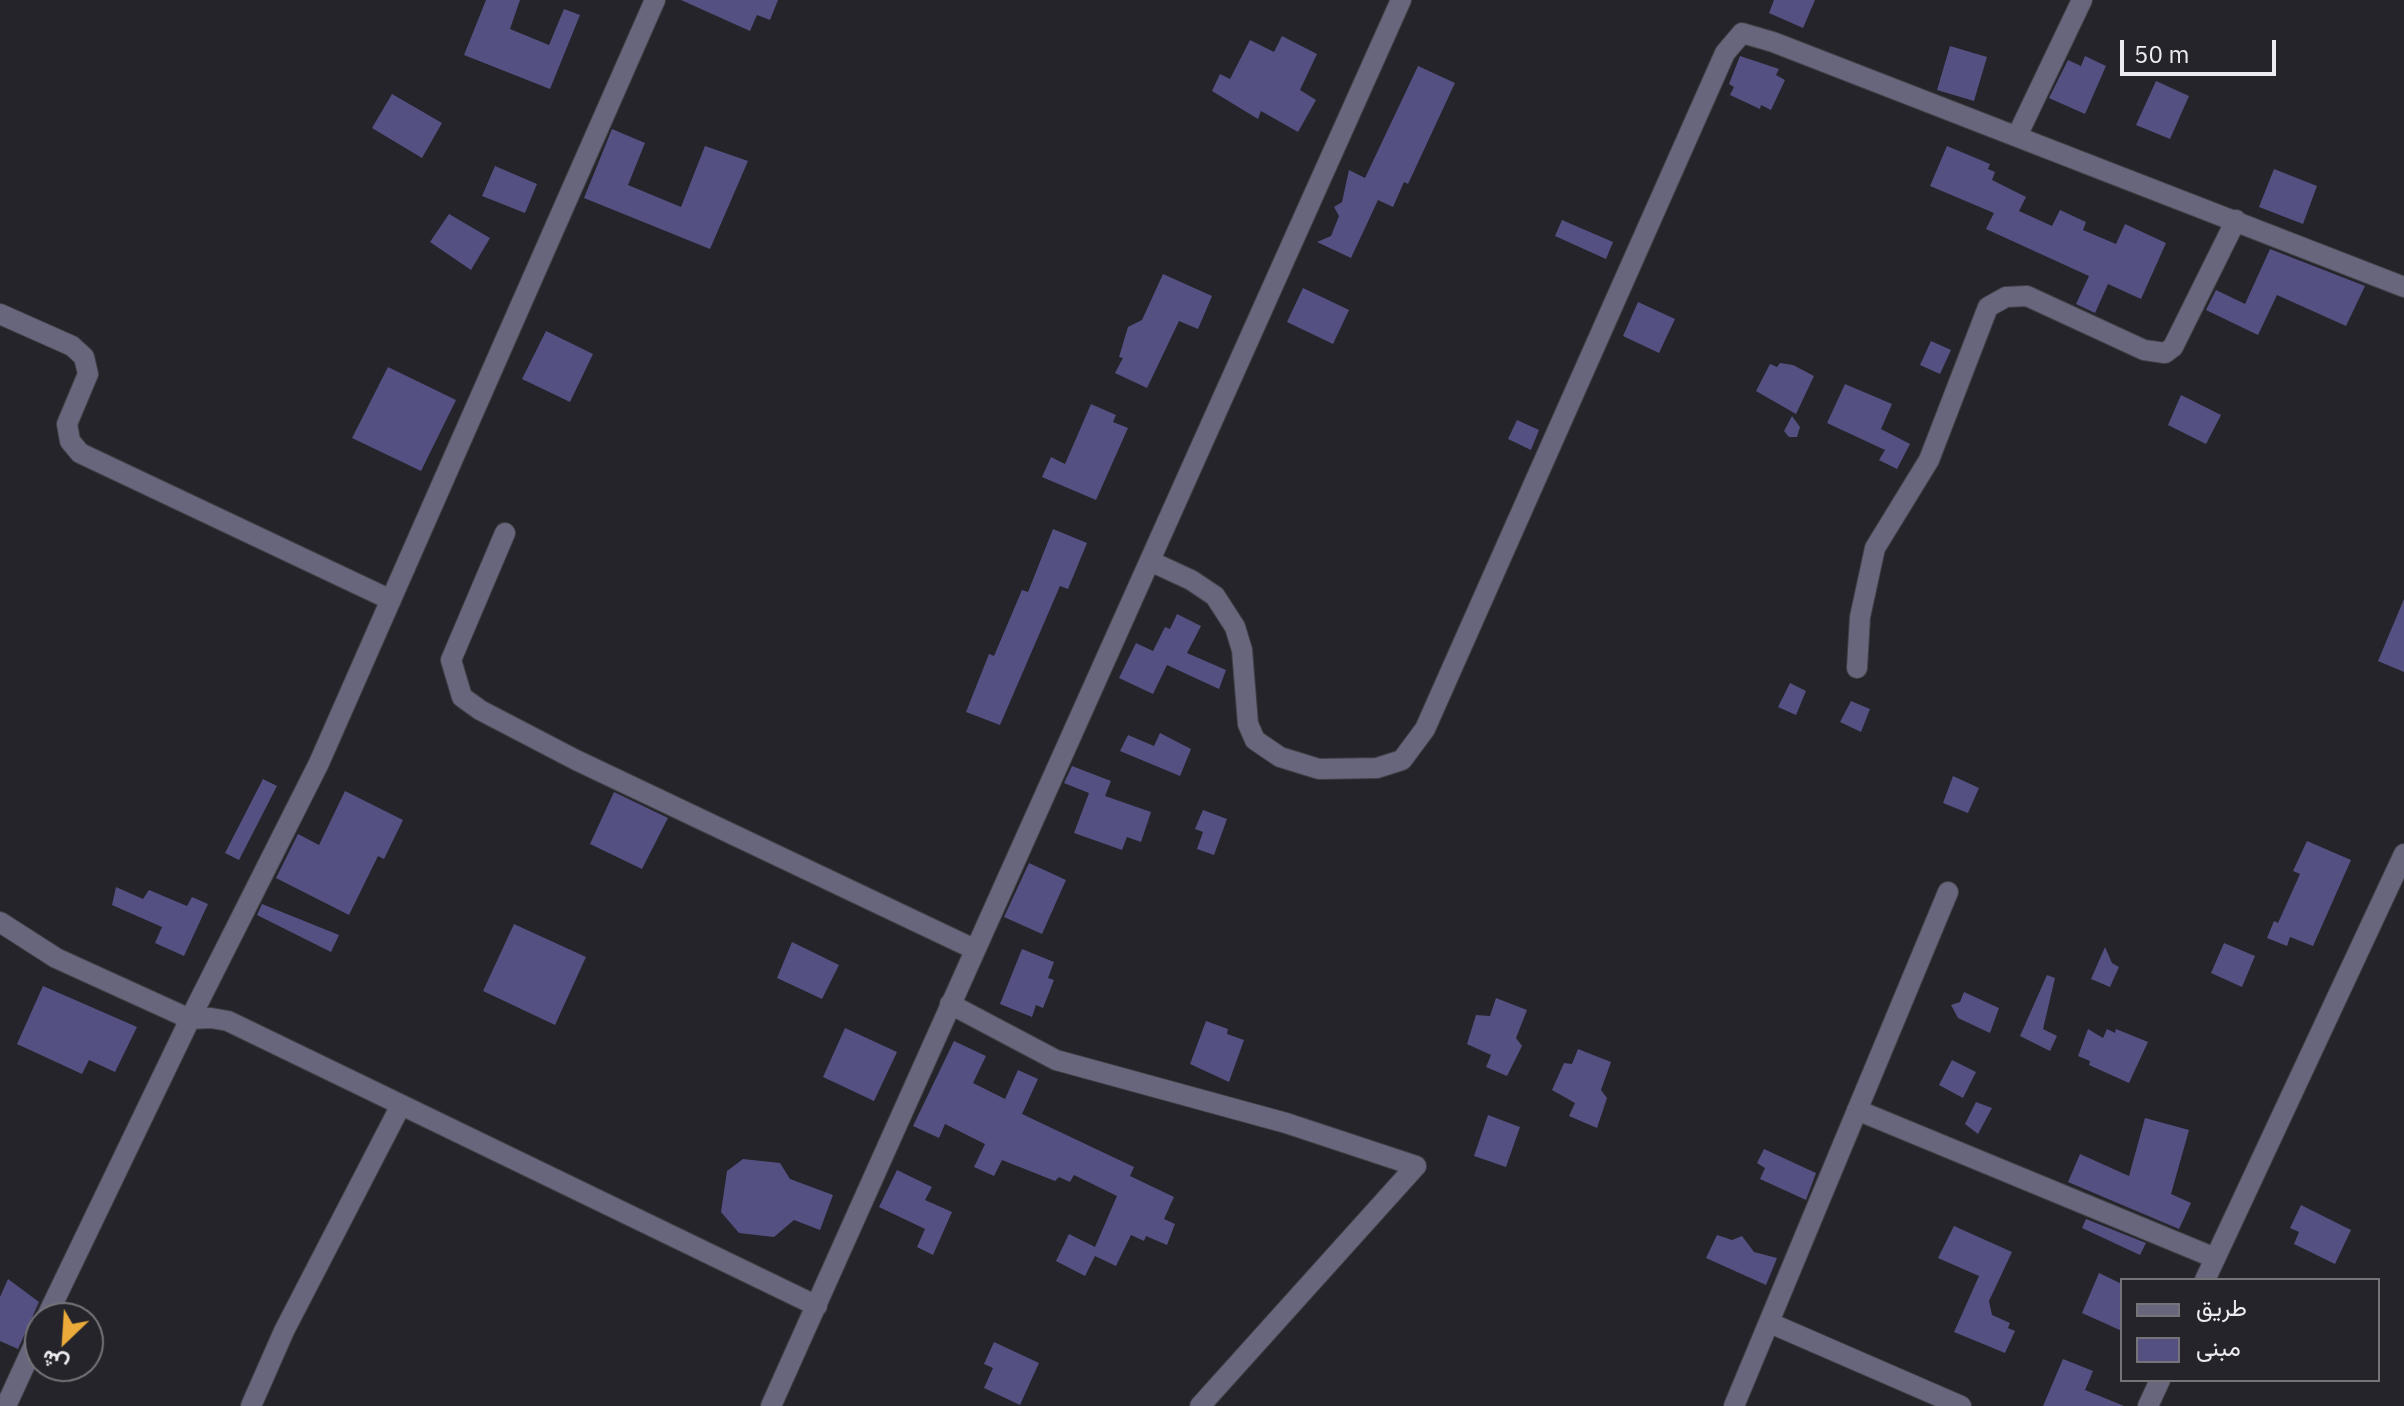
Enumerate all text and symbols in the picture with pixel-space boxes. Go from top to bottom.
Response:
scale bar [2124,24,2280,74]
text: 50 m [2134,38,2189,70]
legend [2120,1278,2380,1382]
text: طريق [2196,1291,2247,1323]
north arrow [24,1302,104,1382]
text: مبنى [2196,1331,2241,1363]
text: ش [36,1344,73,1381]

